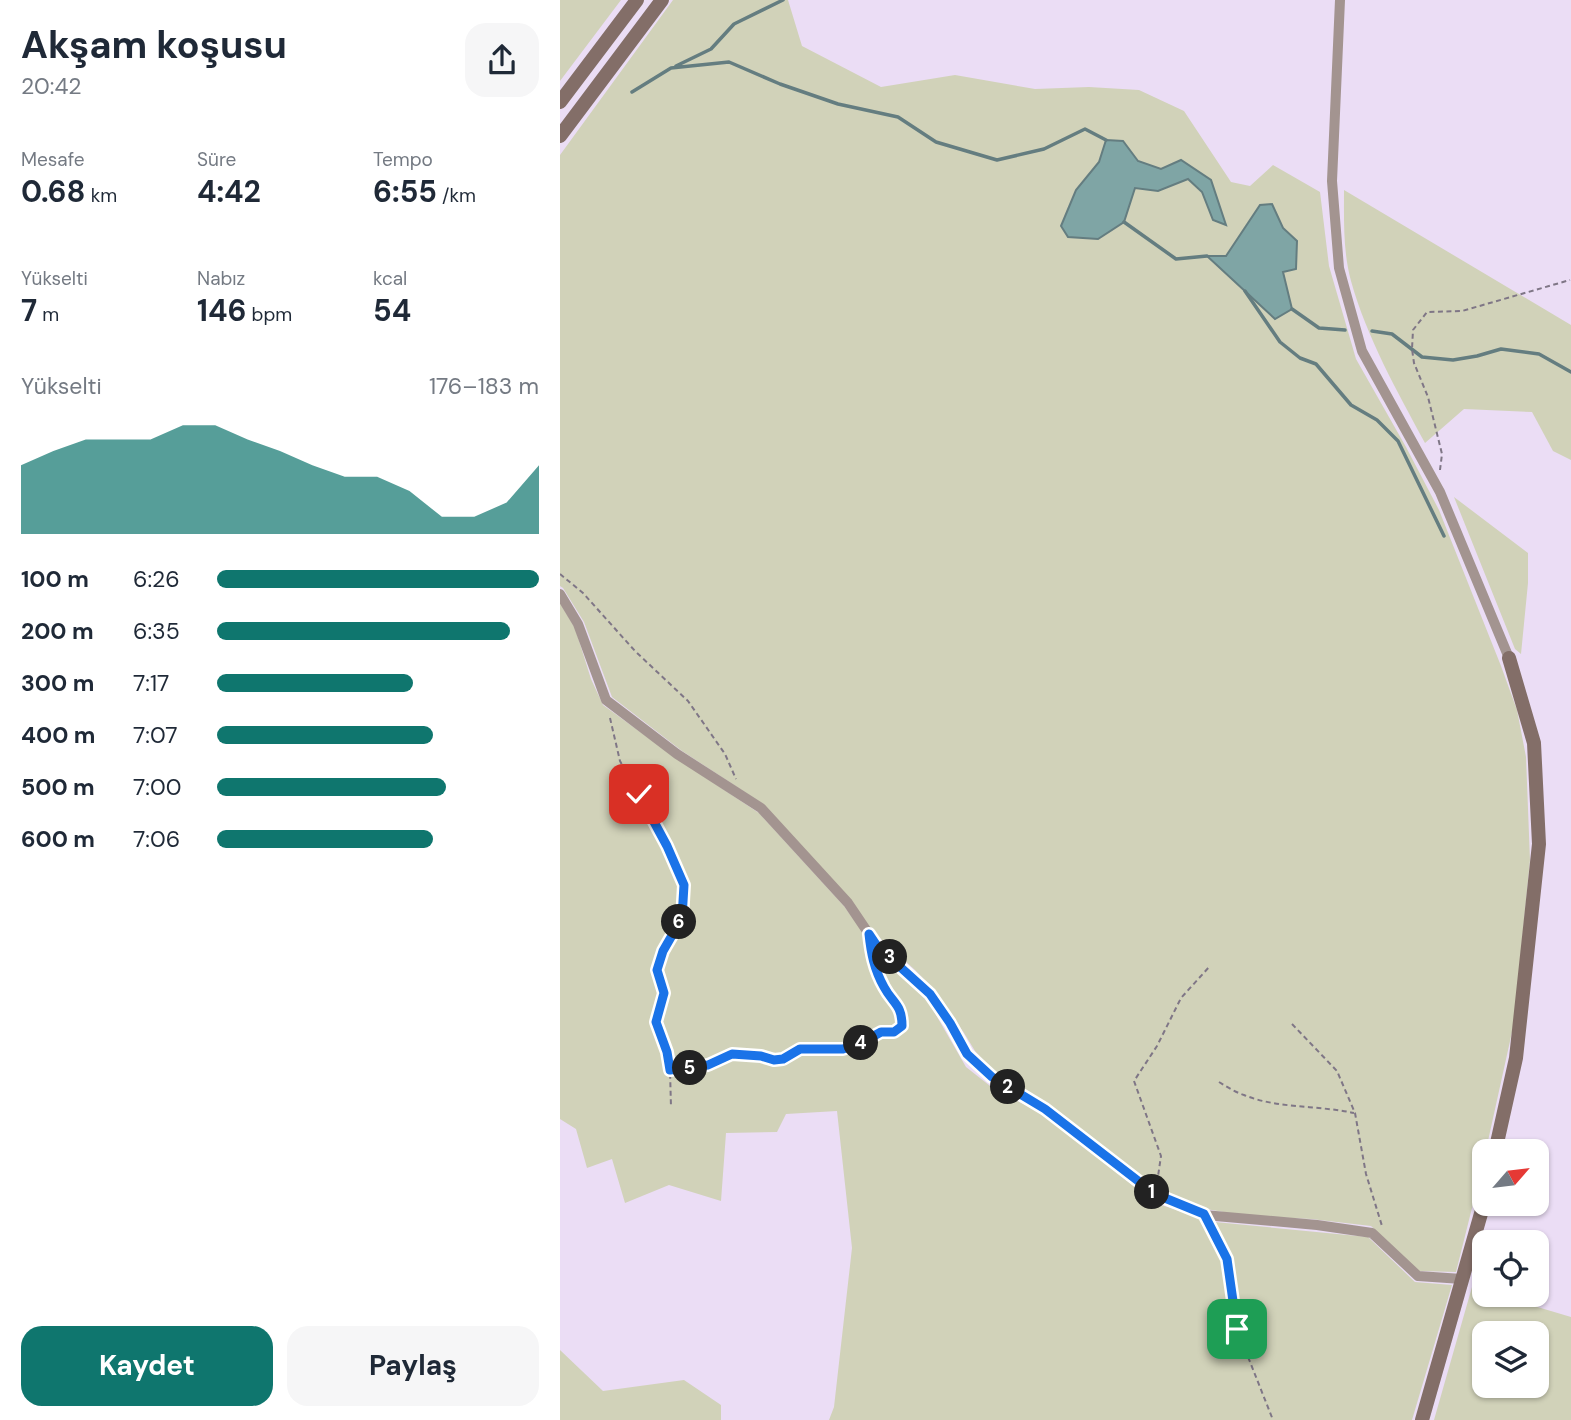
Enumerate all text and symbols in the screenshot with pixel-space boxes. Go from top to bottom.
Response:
text: Akşam koşusu [21,20,287,70]
button: share [465,23,539,97]
text: 20:42 [21,71,82,101]
text: Mesafe [21,147,85,172]
text: Süre [197,147,236,172]
text: Tempo [373,147,433,172]
text: 0.68 [21,172,86,211]
text: 4:42 [197,172,261,211]
text: 6:55 [373,172,437,211]
text: km [86,183,117,208]
text: /km [437,183,476,208]
text: Yükselti [21,266,88,291]
text: Nabız [197,266,245,291]
text: kcal [373,266,407,291]
text: 7 [21,291,37,330]
text: 146 [197,291,246,330]
text: 54 [373,291,411,330]
text: m [37,302,59,327]
text: bpm [246,302,292,327]
text: Yükselti [21,371,102,401]
text: 176–183 m [429,371,539,401]
text: 100 m [21,564,89,594]
text: 6:26 [133,564,180,594]
text: 200 m [21,616,94,646]
text: 6:35 [133,616,180,646]
text: 300 m [21,668,94,698]
text: 7:17 [133,668,169,698]
text: 400 m [21,720,95,750]
text: 7:07 [133,720,178,750]
pin [609,764,669,824]
text: 500 m [21,772,95,802]
text: 7:00 [133,772,181,802]
icon: check [620,775,658,813]
text: 600 m [21,824,95,854]
text: 7:06 [133,824,180,854]
pin: 6 [662,904,696,940]
text: 6 [672,909,685,934]
pin: 3 [872,940,908,974]
text: 3 [884,944,895,969]
pin: 4 [844,1026,878,1060]
text: 4 [854,1030,867,1055]
pin: 5 [673,1050,708,1086]
text: 5 [684,1055,695,1080]
pin: 2 [990,1070,1026,1104]
text: 2 [1002,1074,1013,1099]
north arrow [1472,1139,1549,1216]
map controls [1472,1139,1549,1398]
pin: 1 [1134,1174,1170,1210]
text: 1 [1148,1179,1155,1204]
button: locate [1472,1230,1549,1307]
pin [1207,1299,1267,1359]
icon: arrive [1218,1310,1256,1348]
button: layers [1472,1321,1549,1398]
button: Kaydet [21,1326,273,1406]
button: Paylaş [287,1326,539,1406]

